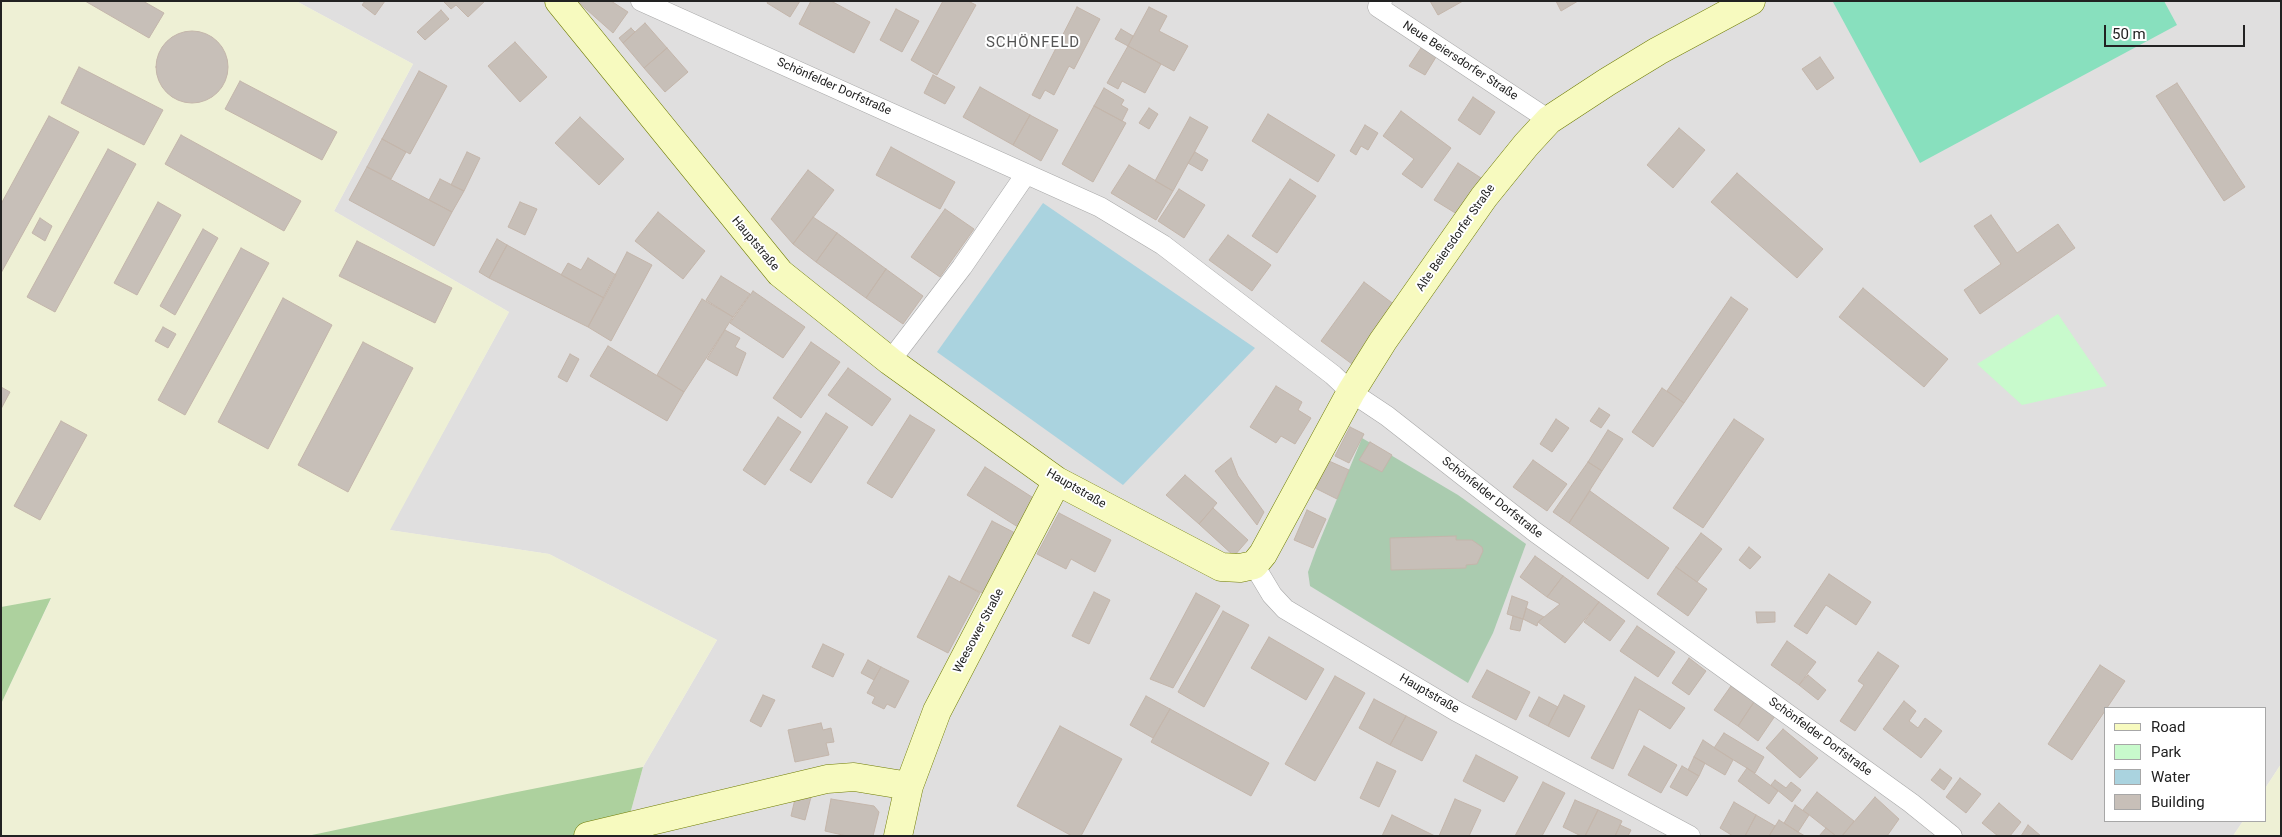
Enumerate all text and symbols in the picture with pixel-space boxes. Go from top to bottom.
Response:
scale bar [2107,15,2248,47]
street label: Neue Beiersdorfer Straße [1400,18,1520,104]
text: 50 m [2112,25,2146,43]
district label: SCHÖNFELD [985,34,1081,52]
street label: Schönfelder Dorfstraße [774,55,894,119]
street label: Alte Beiersdorfer Straße [1414,182,1498,294]
street label: Hauptstraße [728,214,782,274]
street label: Schönfelder Dorfstraße [1439,454,1545,542]
street label: Hauptstraße [1044,466,1108,512]
street label: Weesower Straße [951,586,1007,676]
street label: Hauptstraße [1397,671,1461,717]
street label: Schönfelder Dorfstraße [1766,695,1874,779]
legend [2104,707,2267,822]
text: Road [2151,718,2185,736]
text: Park [2151,743,2181,761]
text: Water [2151,768,2190,786]
text: Building [2151,793,2205,811]

